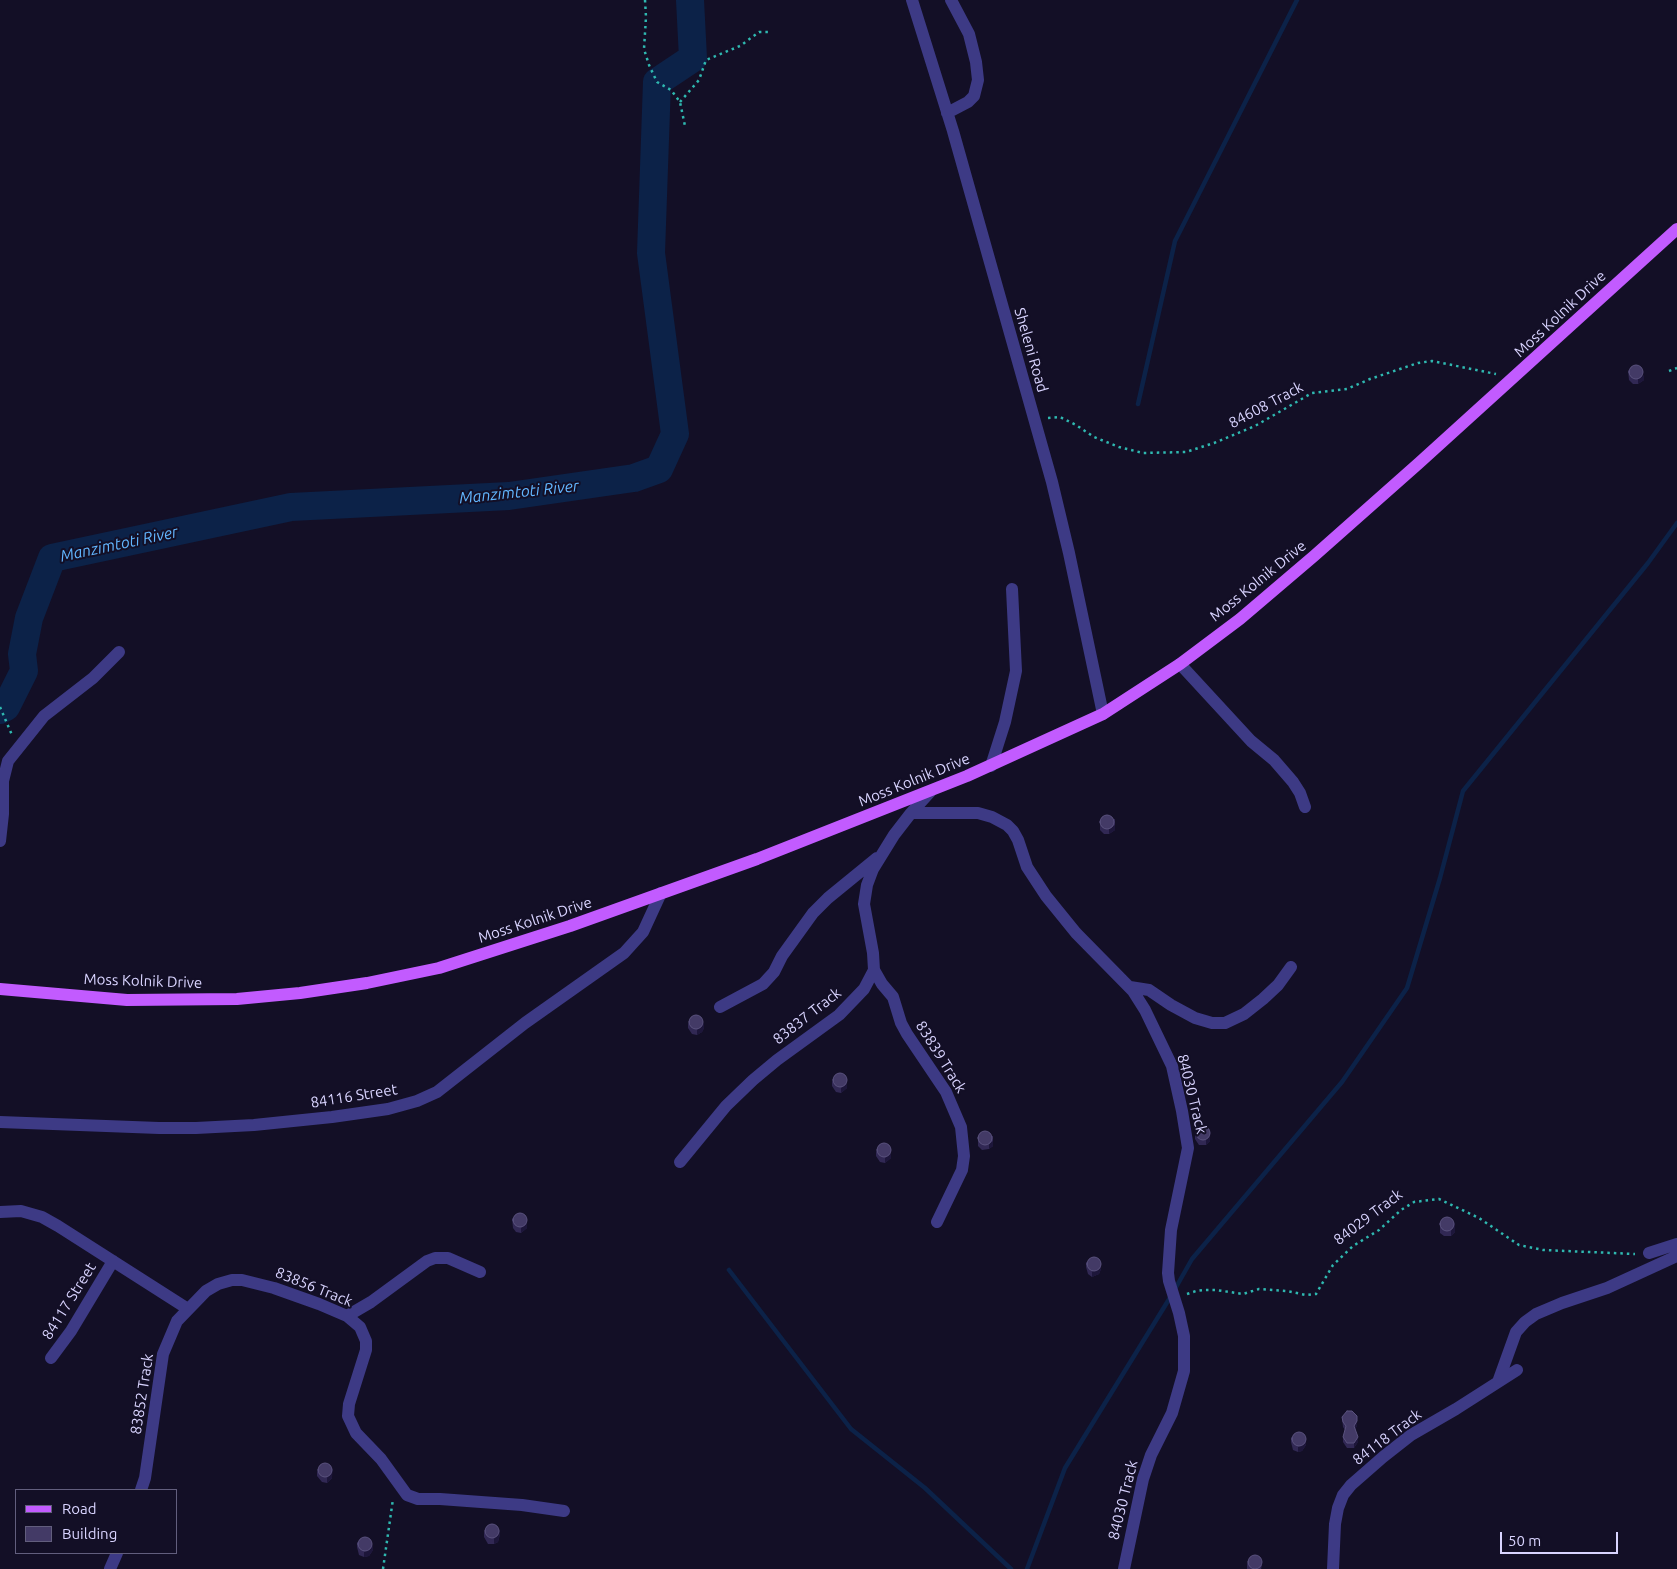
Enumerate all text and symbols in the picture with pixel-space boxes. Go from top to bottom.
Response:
street label: Moss Kolnik Drive [1510,267,1610,361]
street label: Sheleni Road [1010,306,1052,394]
street label: 84608 Track [1226,378,1306,432]
water label: Manzimtoti River [458,476,580,508]
water label: Manzimtoti River [58,522,180,566]
street label: Moss Kolnik Drive [1206,537,1310,625]
street label: Moss Kolnik Drive [856,749,972,811]
street label: Moss Kolnik Drive [476,893,594,947]
street label: Moss Kolnik Drive [83,970,203,992]
street label: 83837 Track [769,984,845,1048]
street label: 83839 Track [912,1018,970,1096]
street label: 84030 Track [1173,1052,1211,1136]
street label: 84116 Street [309,1080,399,1112]
street label: 84029 Track [1330,1185,1406,1249]
street label: 84117 Street [38,1259,100,1343]
street label: 83856 Track [273,1263,355,1311]
street label: 83852 Track [127,1352,157,1436]
street label: 84118 Track [1349,1405,1425,1469]
street label: 84030 Track [1104,1458,1142,1542]
legend [15,1489,178,1554]
text: Road [62,1500,97,1517]
scale bar [1502,1522,1620,1554]
text: Building [62,1525,117,1542]
text: 50 m [1508,1532,1541,1549]

